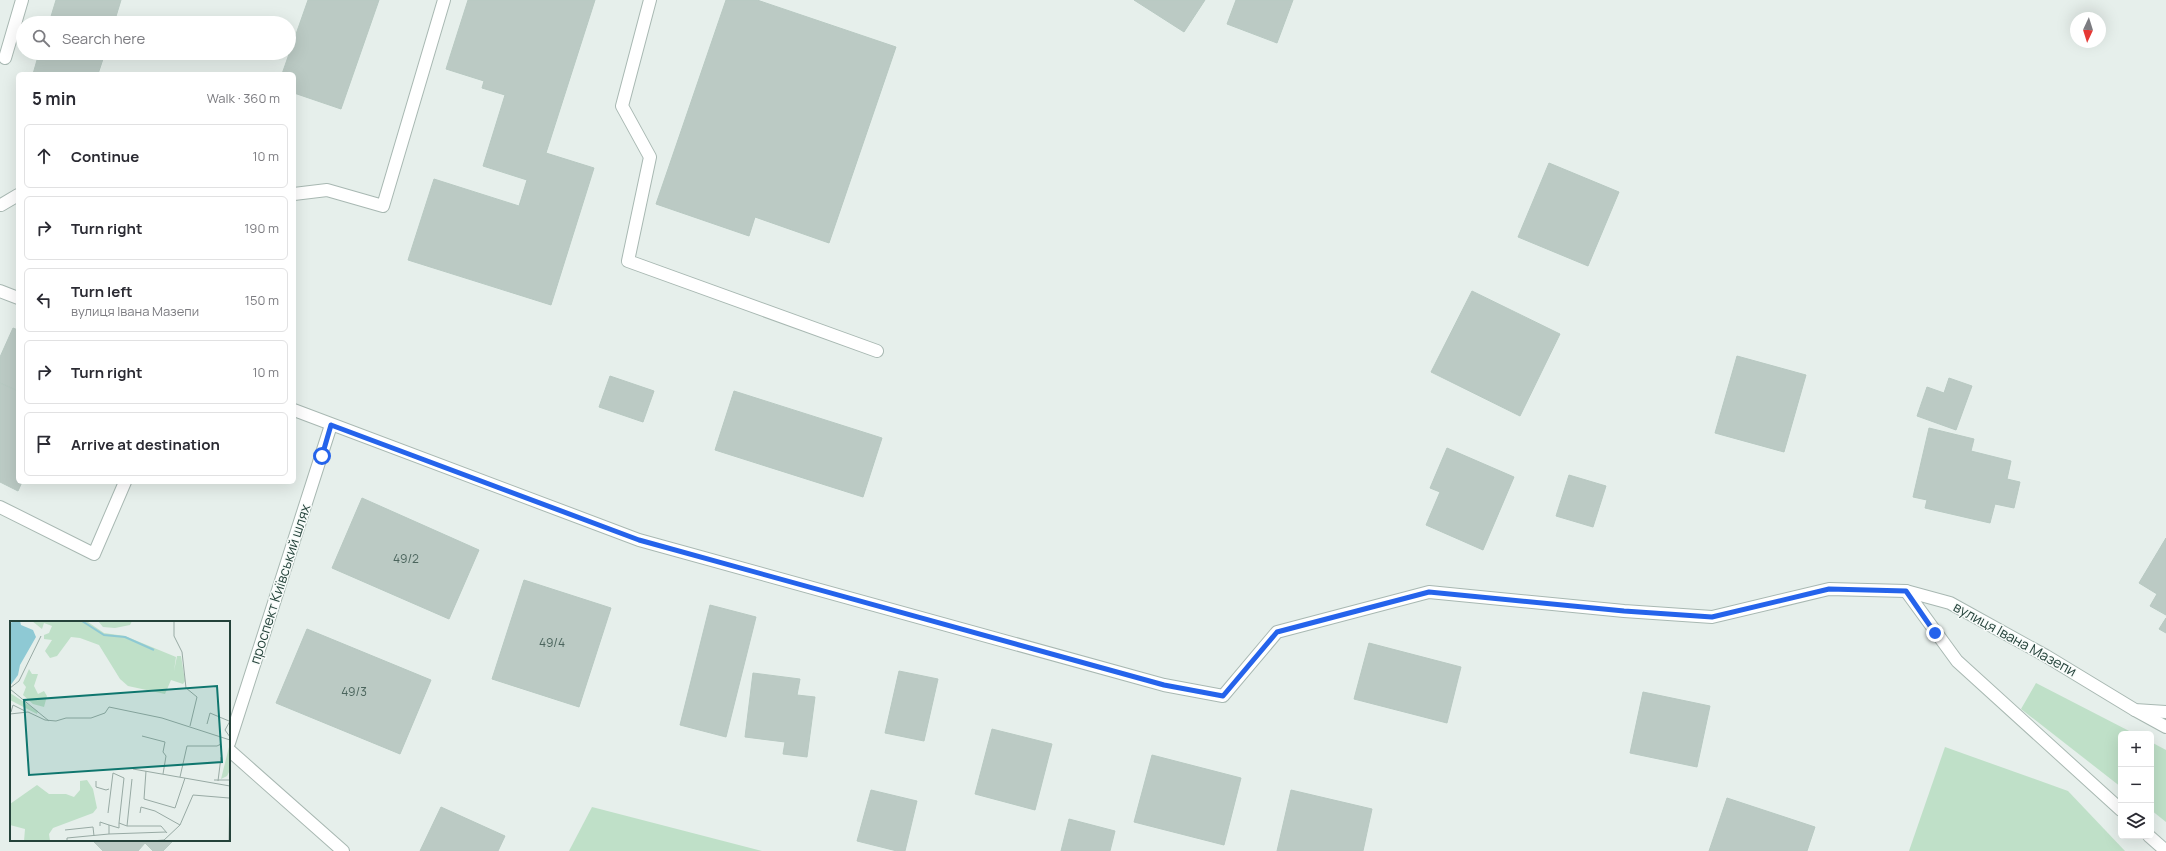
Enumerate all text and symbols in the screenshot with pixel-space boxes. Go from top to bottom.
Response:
north arrow [2070,12,2106,48]
search box [16,16,296,60]
icon: search [30,27,52,49]
text: Search here [62,28,145,49]
text: 5 min [32,87,76,110]
text: Walk · 360 m [207,89,280,107]
icon: ahead [33,145,55,167]
text: Continue [71,146,139,167]
text: 10 m [252,147,279,165]
icon: right [33,217,55,239]
text: Turn right [71,218,142,239]
text: 190 m [244,219,279,237]
text: Turn left [71,281,133,302]
icon: left [33,289,55,311]
text: 150 m [245,291,279,309]
text: вулиця Івана Мазепи [71,302,199,320]
icon: right [33,361,55,383]
text: Turn right [71,362,142,383]
text: 10 m [252,363,279,381]
icon: arrive [33,433,55,455]
text: Arrive at destination [71,434,220,455]
route start [313,447,331,465]
street label: проспект Київський шлях [245,501,315,666]
house number: 49/2 [393,550,419,567]
street label: вулиця Івана Мазепи [1950,597,2080,680]
inset map [10,621,230,841]
route end [1926,624,1944,642]
house number: 49/4 [539,634,565,651]
house number: 49/3 [341,683,367,700]
map controls [2118,731,2154,839]
button: + [2118,731,2154,767]
button: − [2118,767,2154,803]
button: layers [2118,803,2154,839]

